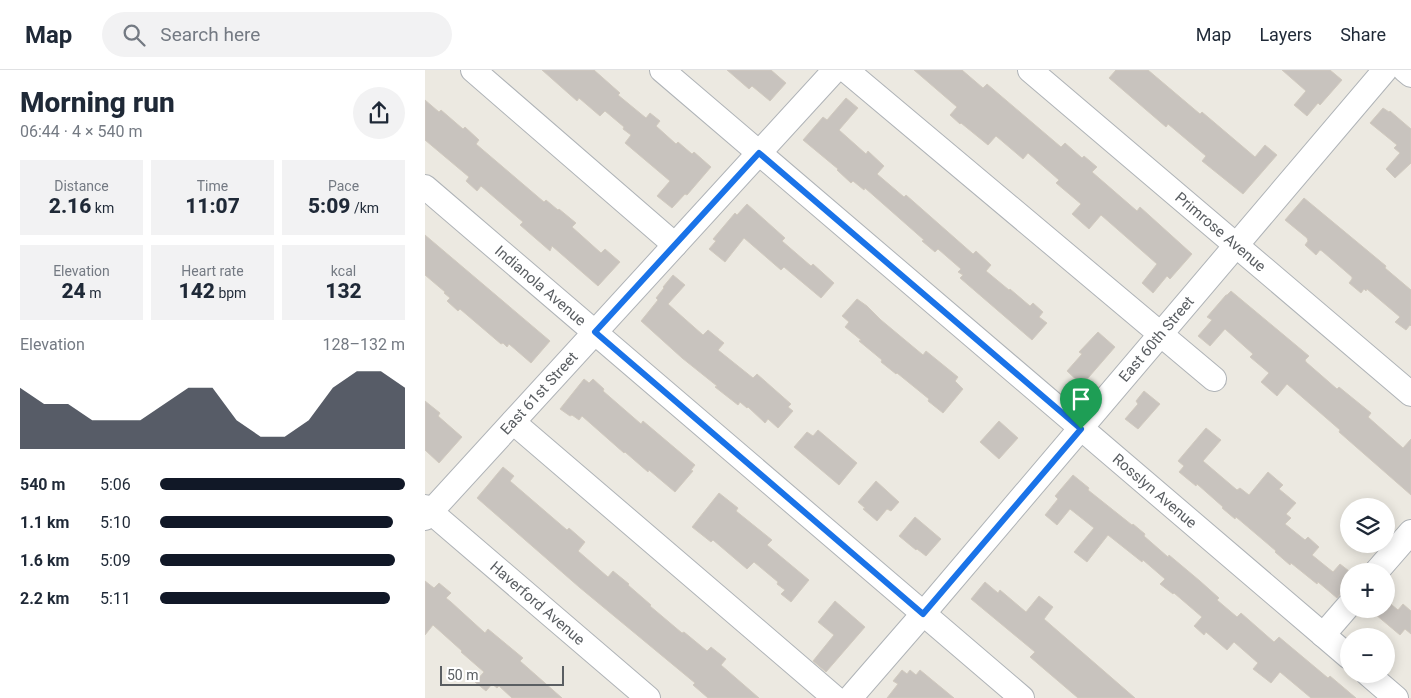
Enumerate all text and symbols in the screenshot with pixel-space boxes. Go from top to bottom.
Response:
search box [102,12,452,57]
text: Map [25,21,72,49]
icon: search [120,21,148,49]
text: Search here [160,23,260,46]
text: Map [1196,24,1231,45]
text: Layers [1259,24,1312,45]
text: Share [1340,24,1386,45]
text: Morning run [20,86,175,119]
button: share [353,87,405,139]
text: 06:44 · 4 × 540 m [20,122,142,141]
text: Distance [54,178,109,194]
text: Time [197,178,228,194]
text: Pace [328,178,359,194]
street label: Primrose Avenue [1171,188,1270,276]
text: 2.16 [49,194,91,218]
text: 11:07 [185,194,240,218]
text: 5:09 [308,194,350,218]
text: km [91,200,114,216]
text: /km [350,200,379,216]
street label: Indianola Avenue [491,242,590,330]
text: Elevation [53,263,110,279]
text: Heart rate [181,263,244,279]
text: kcal [331,263,356,279]
text: 24 [62,279,86,303]
text: 142 [179,279,215,303]
text: 132 [325,279,362,303]
text: m [86,285,101,301]
text: bpm [215,285,246,301]
street label: East 60th Street [1115,293,1198,385]
text: Elevation [20,335,85,354]
text: 128–132 m [323,335,405,354]
street label: East 61st Street [497,348,582,439]
pin [1060,378,1102,429]
icon: arrive [1067,385,1095,413]
street label: Rosslyn Avenue [1109,450,1201,532]
text: 540 m [20,475,65,494]
text: 5:06 [100,475,131,494]
map controls [1340,498,1395,683]
button: layers [1340,498,1395,553]
text: 1.1 km [20,513,69,532]
text: 5:10 [100,513,131,532]
text: 1.6 km [20,551,69,570]
text: 5:09 [100,551,131,570]
street label: Haverford Avenue [486,558,589,649]
button: + [1340,563,1395,618]
text: 2.2 km [20,589,69,608]
text: 5:11 [100,589,131,608]
button: − [1340,628,1395,683]
scale bar [440,663,564,686]
text: 50 m [447,667,479,683]

